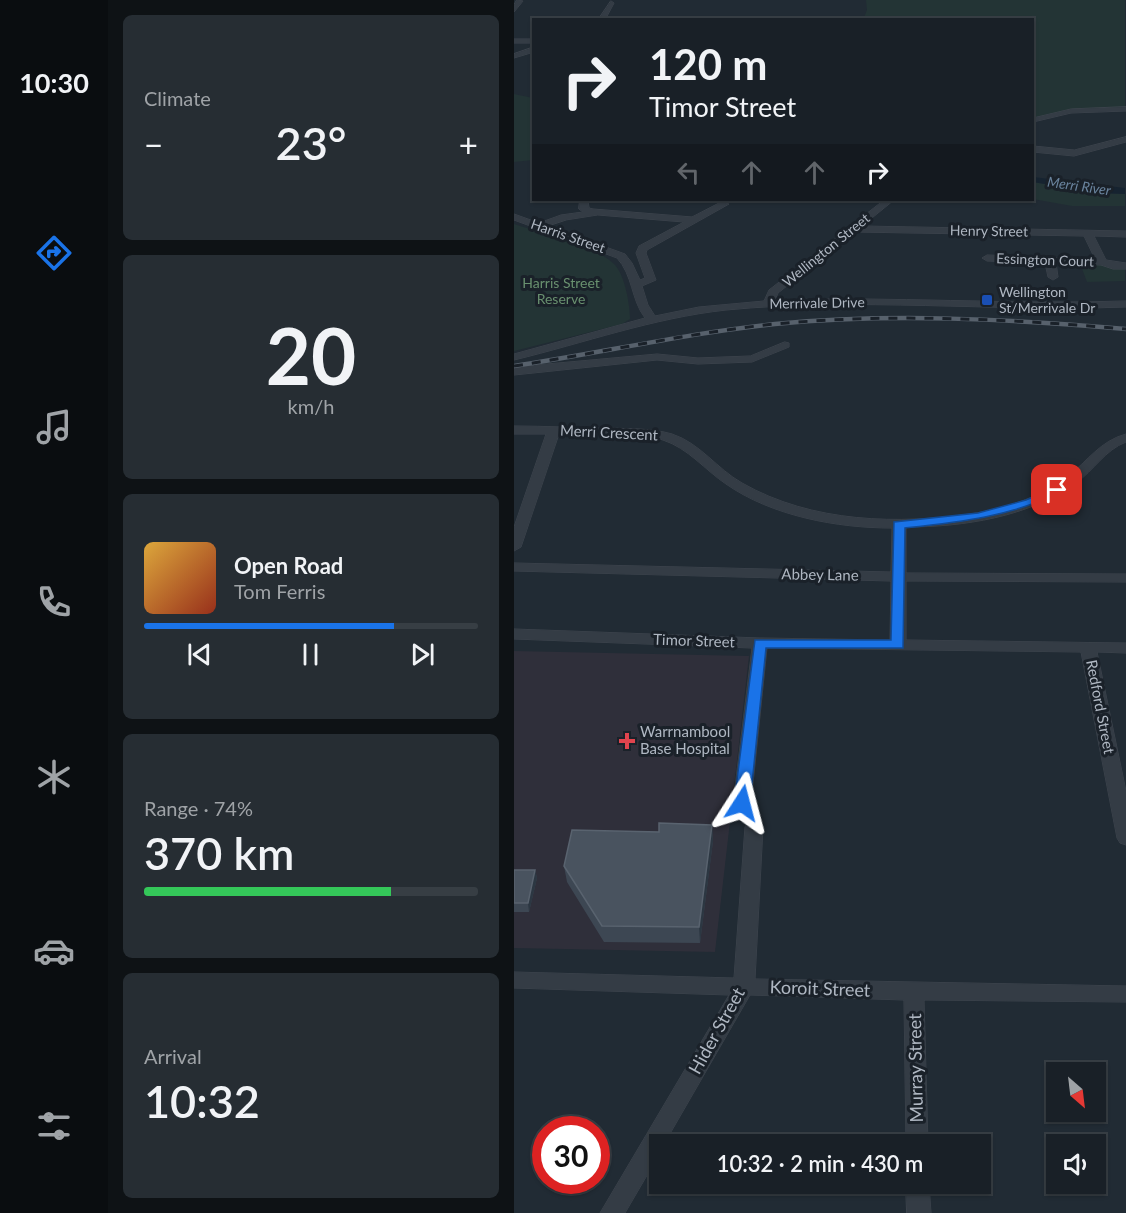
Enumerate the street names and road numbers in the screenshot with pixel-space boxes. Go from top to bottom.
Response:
street label: Wellington Street [779,209,873,290]
street label: Harris Street [529,215,608,256]
street label: Henry Street [950,221,1028,240]
street label: Essington Court [996,249,1094,270]
street label: Merrivale Drive [769,293,865,312]
street label: Merri Crescent [560,420,659,444]
street label: Abbey Lane [781,564,859,584]
street label: Timor Street [653,630,736,650]
street label: Redford Street [1083,658,1119,756]
street label: Koroit Street [769,975,871,1001]
street label: Hider Street [683,983,749,1078]
street label: Murray Street [903,1013,927,1123]

